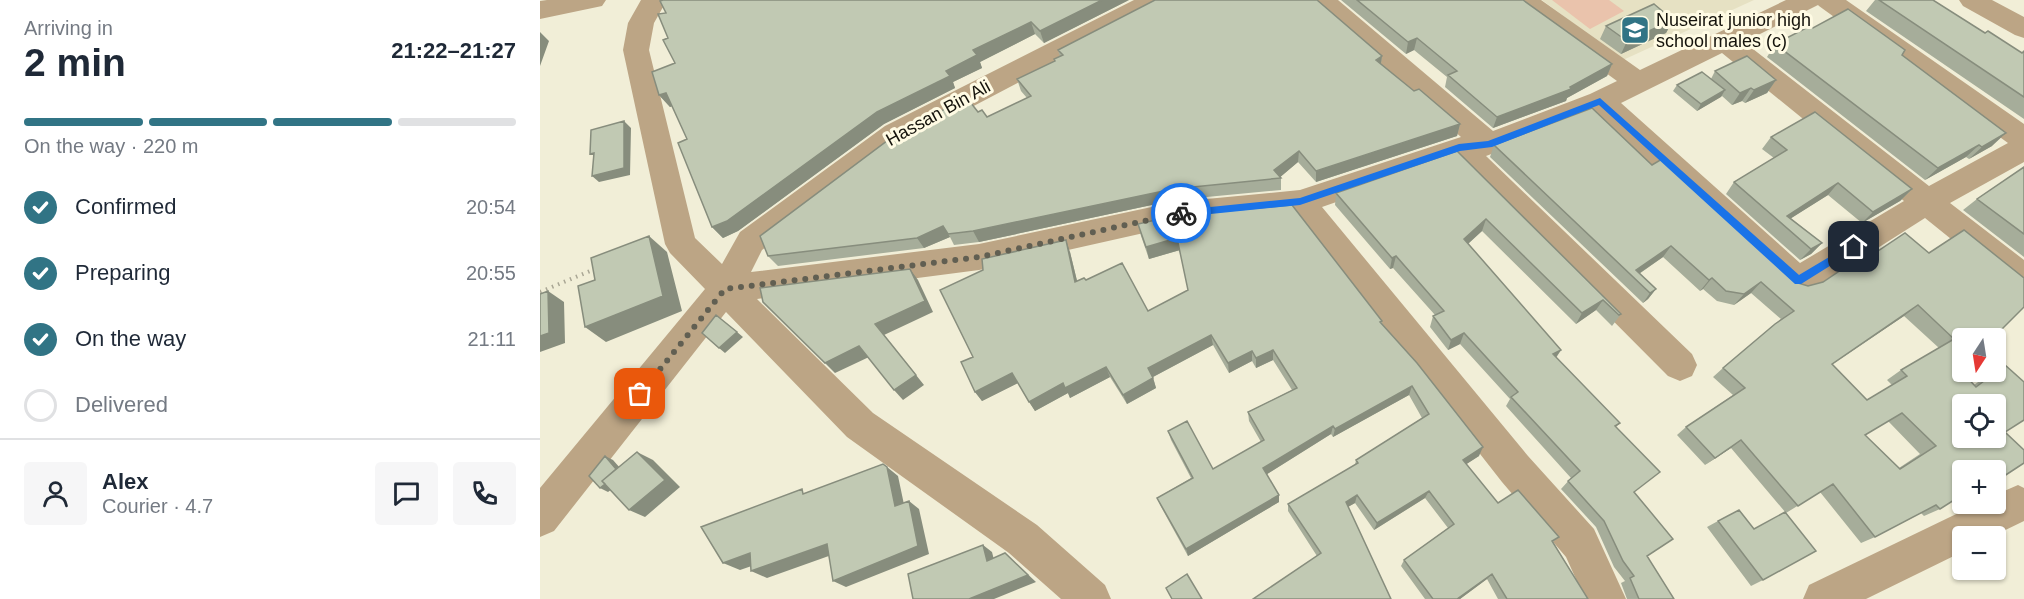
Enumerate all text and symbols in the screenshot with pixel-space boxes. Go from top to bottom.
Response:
place label: Nuseirat junior high school males (c) [1656,10,1811,51]
school or university icon: Nuseirat junior high school males (c) [1619,14,1651,46]
text: Arriving in [24,17,113,39]
text: 21:22–21:27 [391,38,516,63]
text: 2 min [24,41,126,84]
street label: Hassan Bin Ali [882,76,994,150]
text: On the way · 220 m [24,135,199,157]
courier [1151,183,1211,243]
icon: check [24,191,57,224]
text: Confirmed [75,194,176,219]
text: 20:54 [466,196,516,218]
icon: bike [1165,197,1198,230]
pin [1828,221,1879,272]
icon: home [1837,230,1870,263]
icon: check [24,257,57,290]
text: Preparing [75,260,170,285]
text: 20:55 [466,262,516,284]
icon: check [24,323,57,356]
text: On the way [75,326,186,351]
text: 21:11 [467,328,516,350]
north arrow [1952,328,2006,382]
map controls [1952,328,2006,580]
pin [614,368,665,419]
icon: bag [623,377,656,410]
text: Delivered [75,392,168,417]
button: locate [1952,394,2006,448]
button: + [1952,460,2006,514]
button: person [24,462,87,525]
button: chat [375,462,438,525]
button: phone [453,462,516,525]
text: Alex [102,469,148,494]
text: Courier · 4.7 [102,495,213,517]
button: − [1952,526,2006,580]

